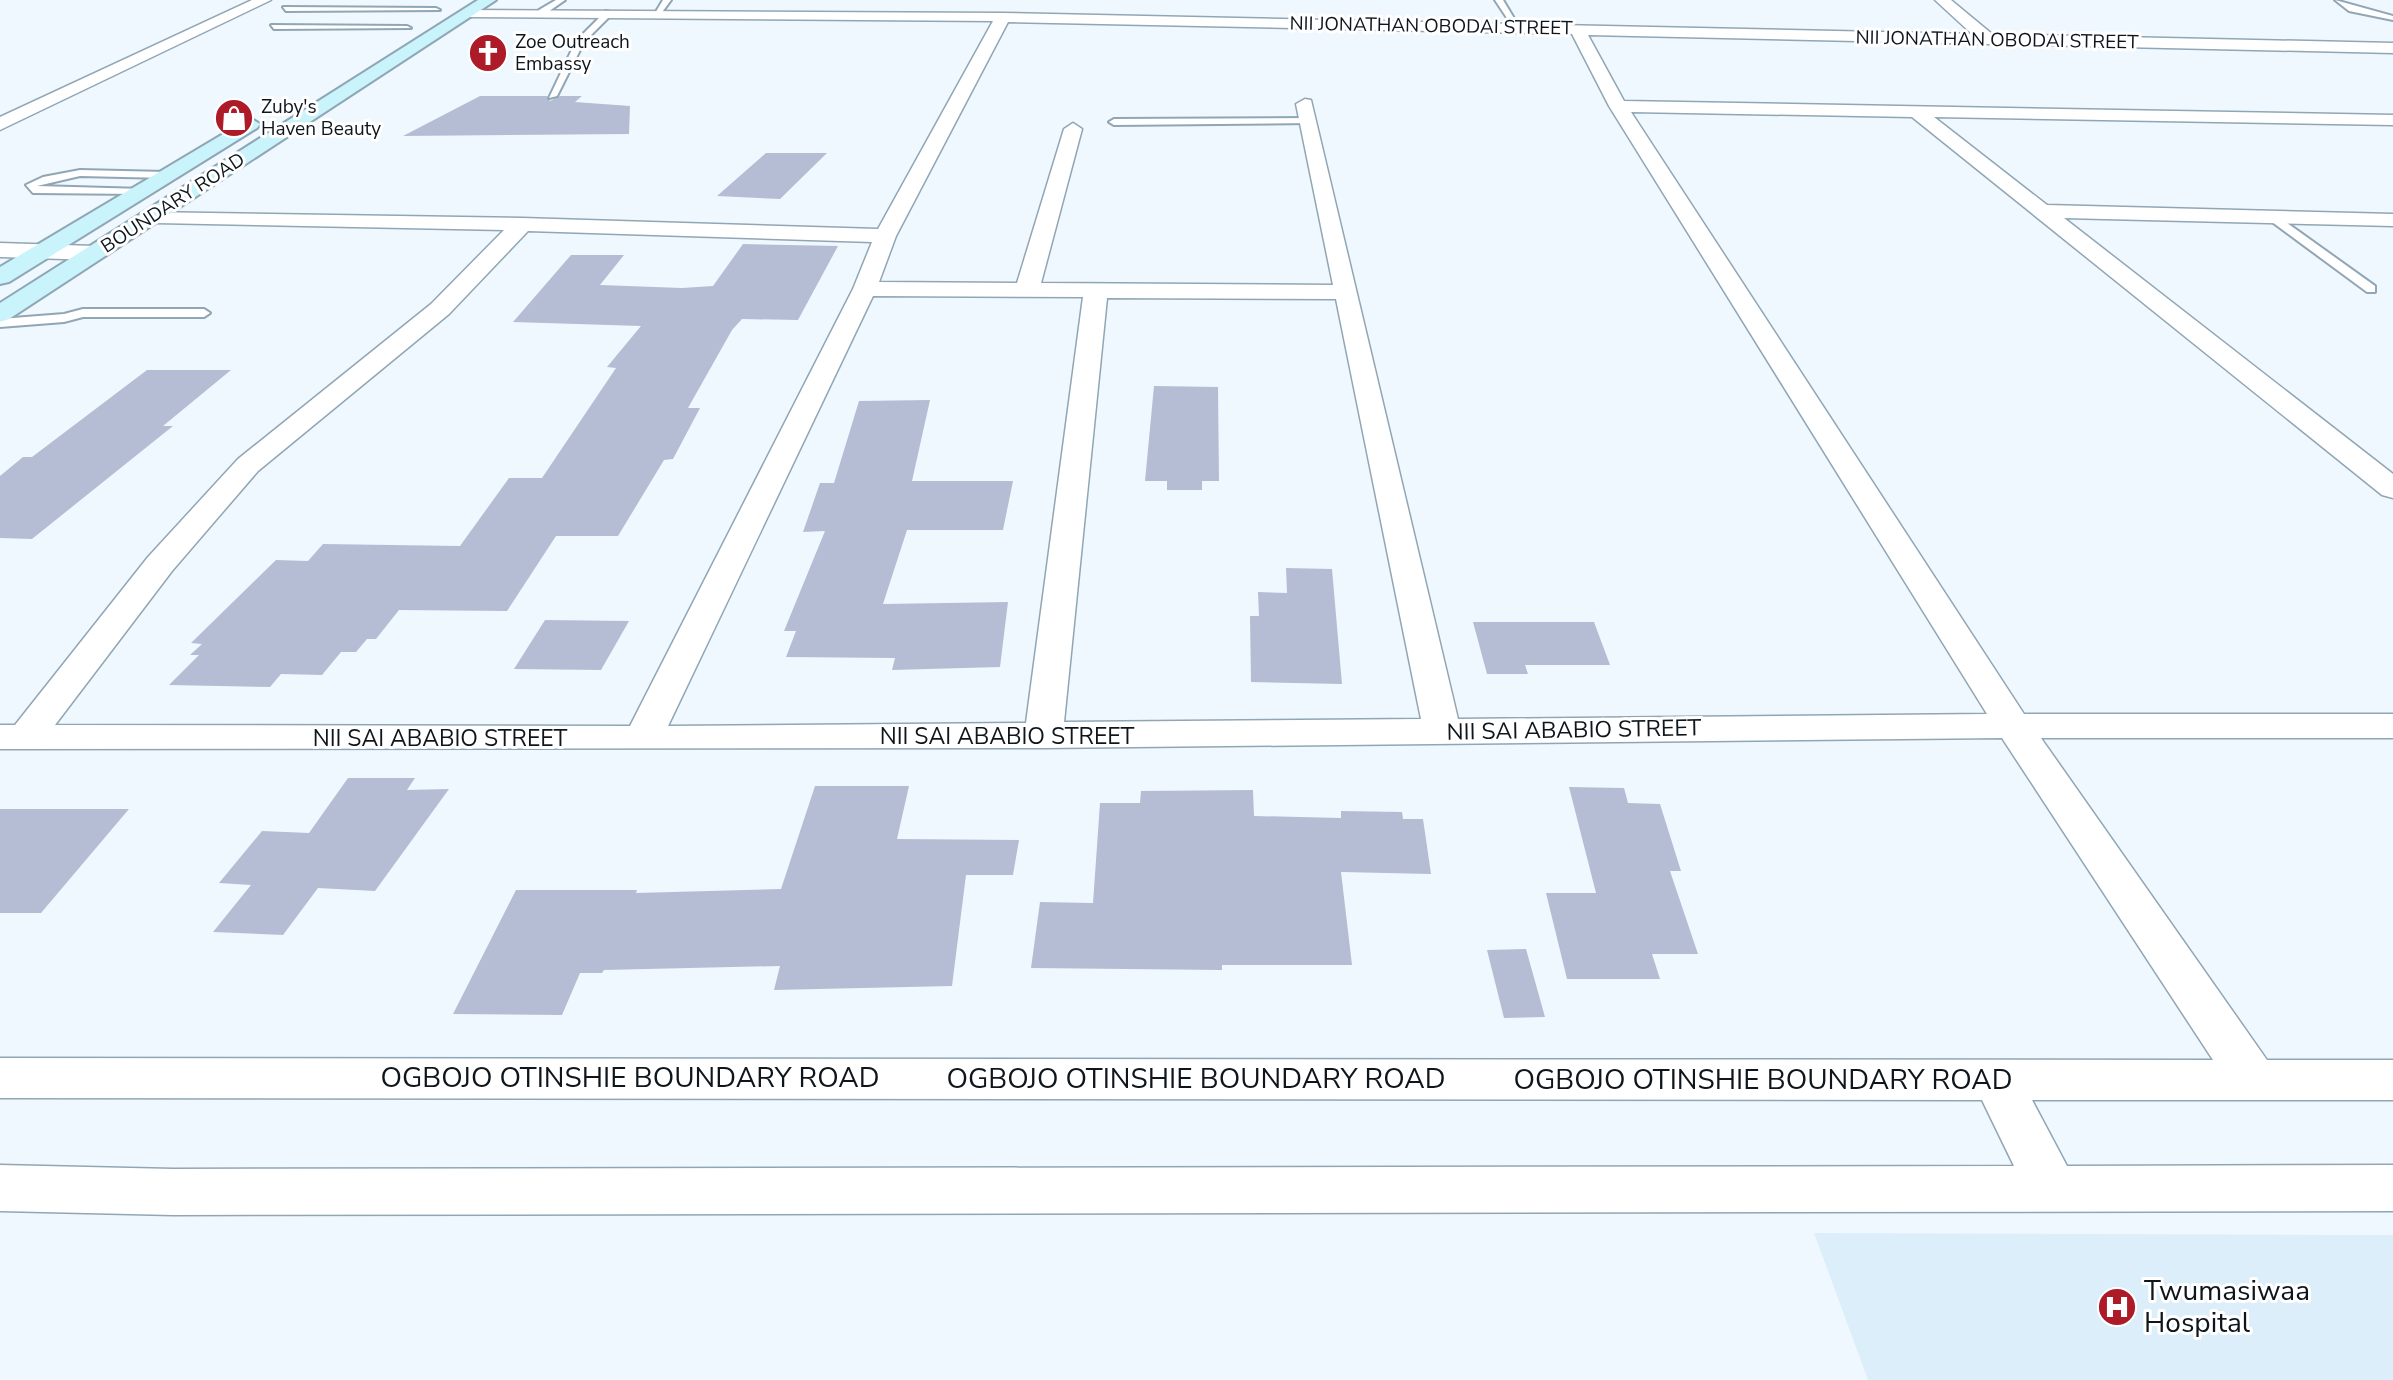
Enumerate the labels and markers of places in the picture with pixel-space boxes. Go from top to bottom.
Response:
place label: Zoe Outreach Embassy [515,29,630,77]
church icon: Zoe Outreach Embassy [467,32,509,74]
place label: Zuby's Haven Beauty [261,94,381,142]
shop icon: Zuby's Haven Beauty [213,97,255,139]
place label: Twumasiwaa Hospital [2144,1272,2310,1342]
hospital icon: Twumasiwaa Hospital [2096,1286,2138,1328]

